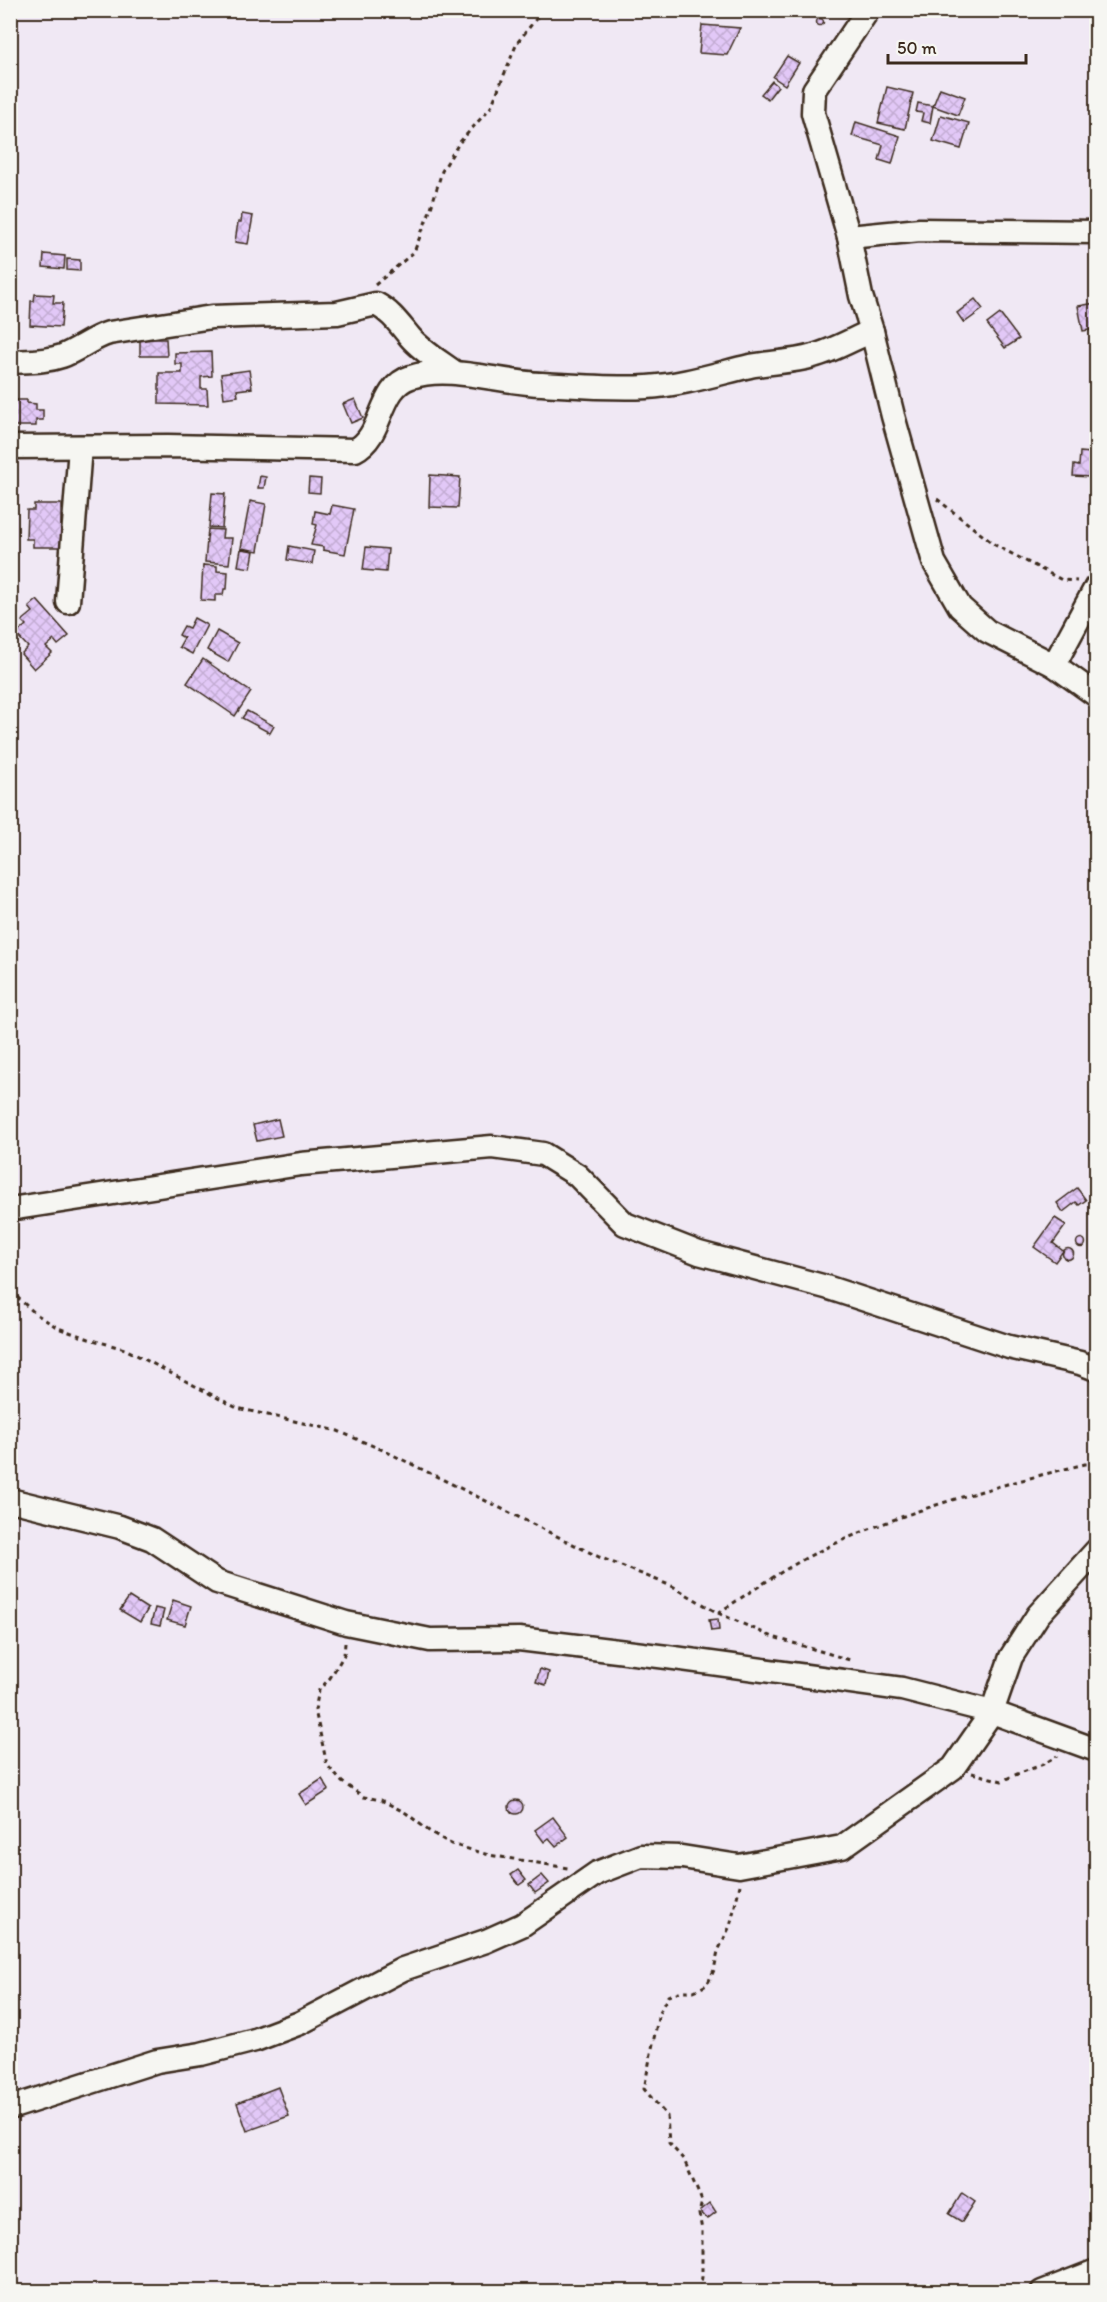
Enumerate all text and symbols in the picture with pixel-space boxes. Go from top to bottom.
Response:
scale bar [888,27,1026,65]
text: 50 m [897,37,937,59]

